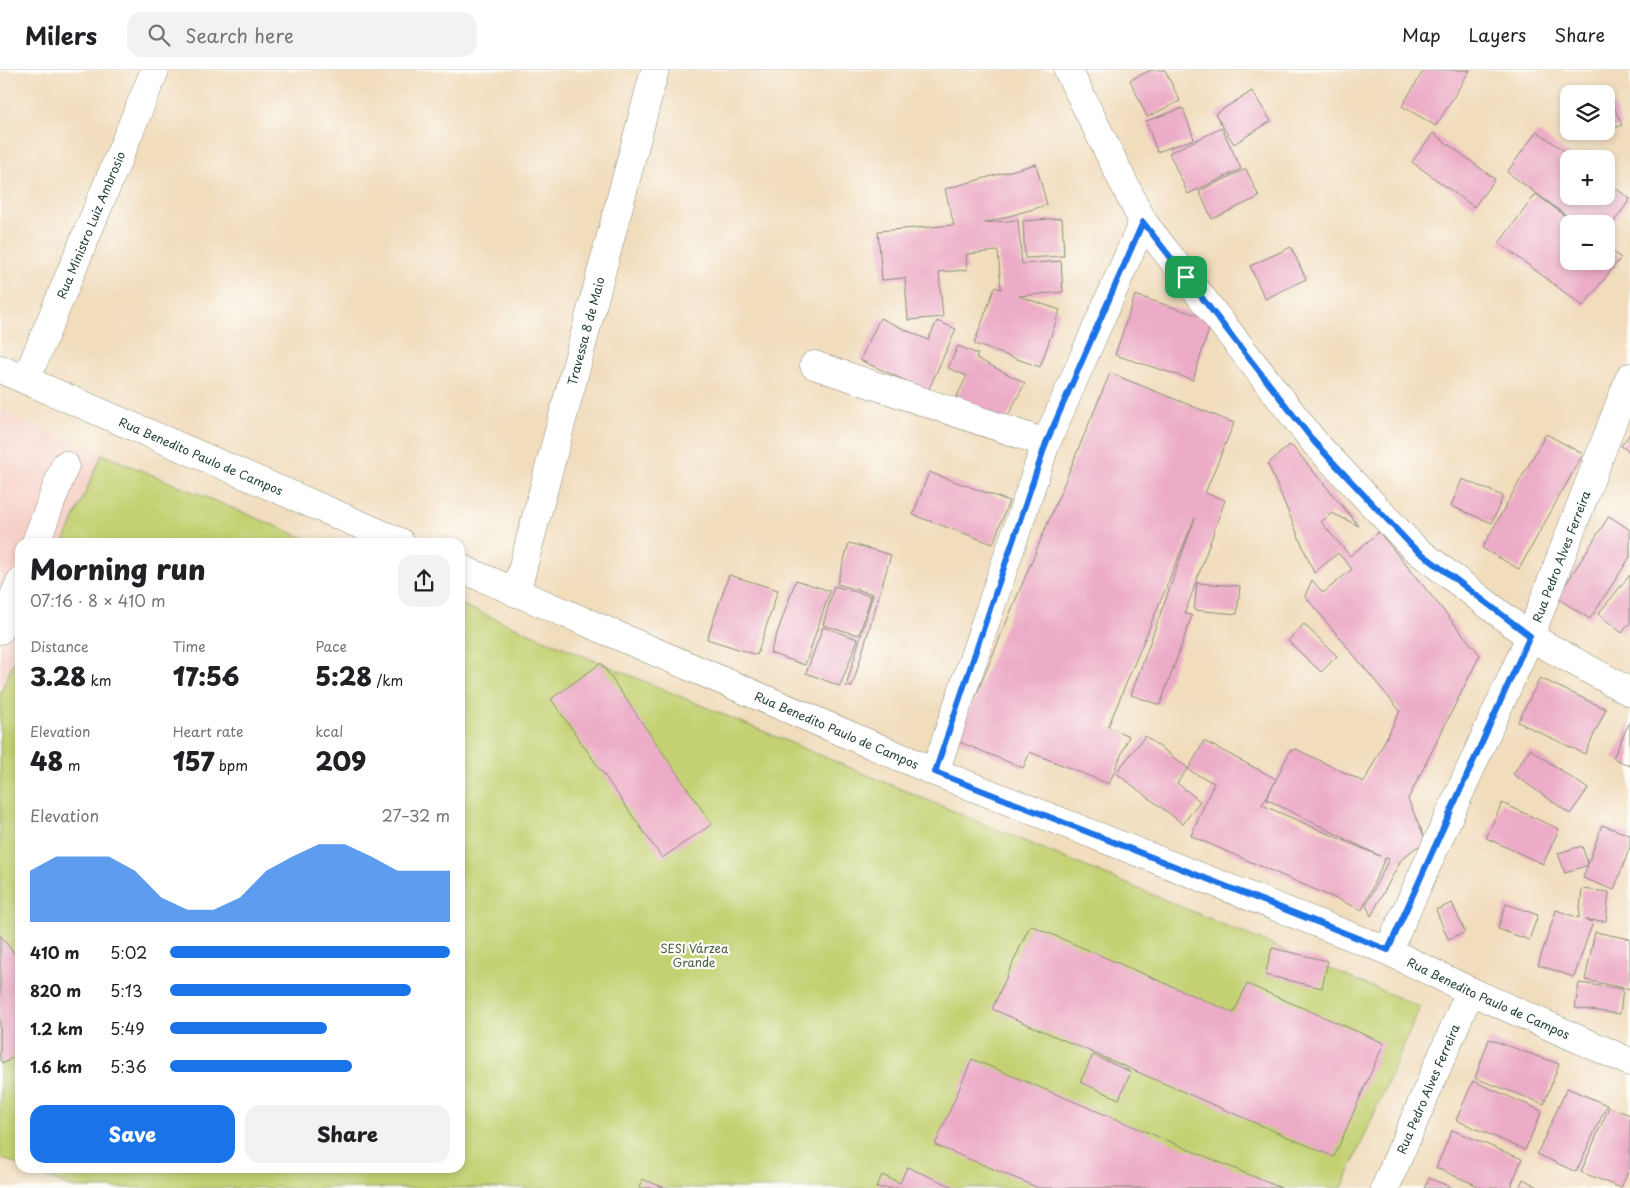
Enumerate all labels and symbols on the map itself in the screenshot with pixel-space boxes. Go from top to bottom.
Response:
street label: Rua Ministro Luiz Ambrosio [52,148,129,301]
pin [1165,256,1207,298]
street label: Travessa 8 de Maio [563,274,609,387]
street label: Rua Benedito Paulo de Campos [116,413,286,500]
street label: Rua Pedro Alves Ferreira [1527,487,1595,625]
street label: Rua Benedito Paulo de Campos [752,687,922,773]
park label: SESI Várzea Grande [660,939,729,971]
street label: Rua Benedito Paulo de Campos [1404,953,1573,1043]
street label: Rua Pedro Alves Ferreira [1392,1021,1464,1157]

